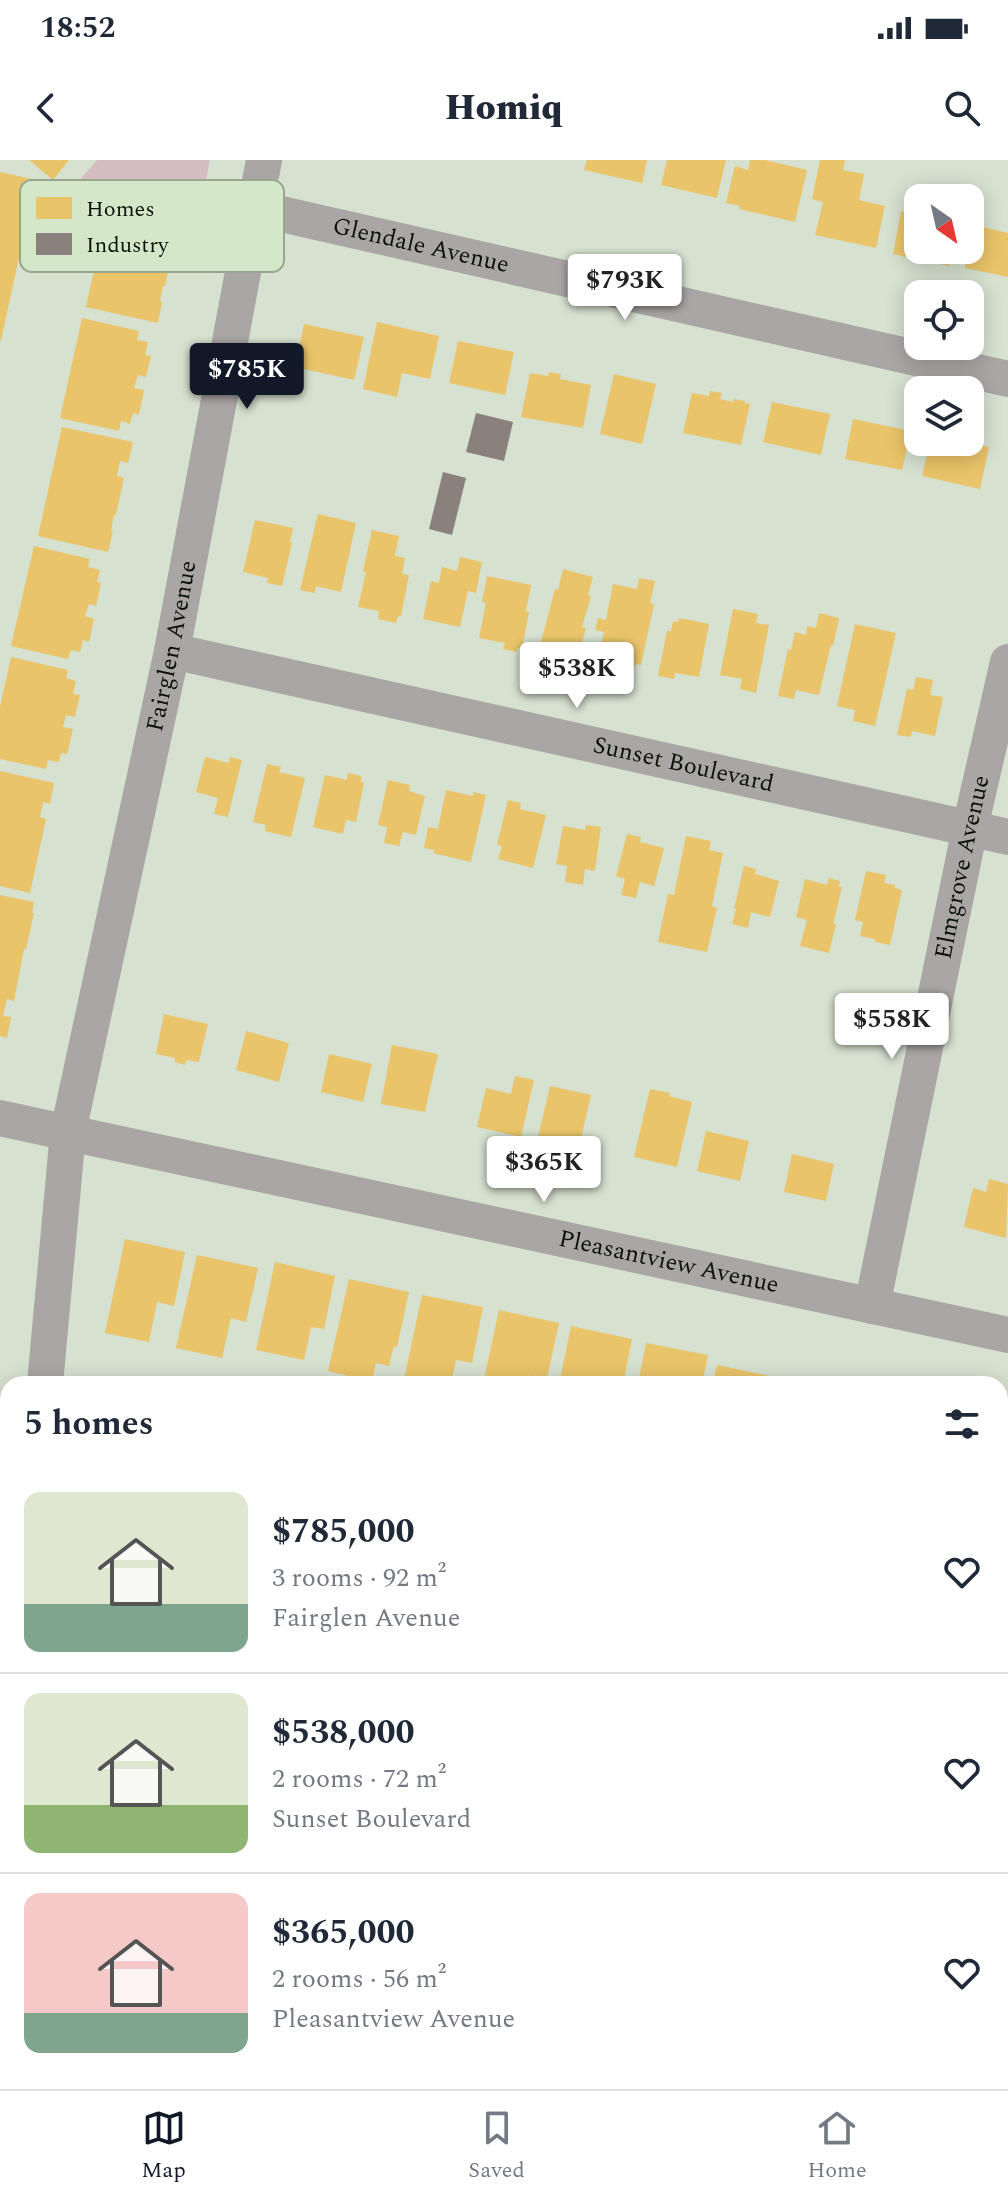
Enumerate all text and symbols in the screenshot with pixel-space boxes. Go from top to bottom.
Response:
text: 18:52 [40,5,115,51]
text: Homiq [445,81,563,136]
icon: back [24,86,68,130]
icon: search [940,86,984,130]
legend [20,180,284,272]
north arrow [904,184,984,264]
map controls [904,184,984,456]
text: Homes [86,193,155,226]
street label: Glendale Avenue [329,208,513,283]
text: Industry [86,229,170,262]
pin: $793K [569,254,681,322]
text: $793K [586,260,664,300]
button: locate [904,280,984,360]
pin: $785K [191,343,303,411]
text: $785K [208,349,286,389]
button: layers [904,376,984,456]
street label: Fairglen Avenue [137,557,207,735]
pin: $538K [521,642,633,710]
text: $538K [538,648,616,688]
street label: Sunset Boulevard [590,727,777,802]
street label: Elmgrove Avenue [926,772,1000,962]
pin: $558K [836,993,948,1061]
text: $558K [853,999,931,1039]
pin: $365K [488,1136,600,1204]
text: $365K [505,1142,583,1182]
street label: Pleasantview Avenue [555,1221,782,1303]
text: 5 homes [24,1398,154,1450]
icon: filters [940,1402,984,1446]
text: $785,000 [272,1506,415,1558]
icon: home [88,1524,184,1620]
icon: heart [940,1550,984,1594]
text: 3 rooms · 92 m² [272,1558,446,1598]
text: Fairglen Avenue [272,1598,460,1638]
text: $538,000 [272,1707,415,1759]
icon: home [88,1725,184,1821]
icon: heart [940,1751,984,1795]
text: 2 rooms · 72 m² [272,1759,446,1799]
text: Sunset Boulevard [272,1799,471,1839]
text: $365,000 [272,1907,415,1959]
icon: home [88,1925,184,2021]
icon: heart [940,1951,984,1995]
text: 2 rooms · 56 m² [272,1959,446,1999]
text: Pleasantview Avenue [272,1999,515,2039]
tab: Map [141,2106,186,2187]
tab: Saved [468,2106,525,2187]
tab: Home [807,2106,867,2187]

